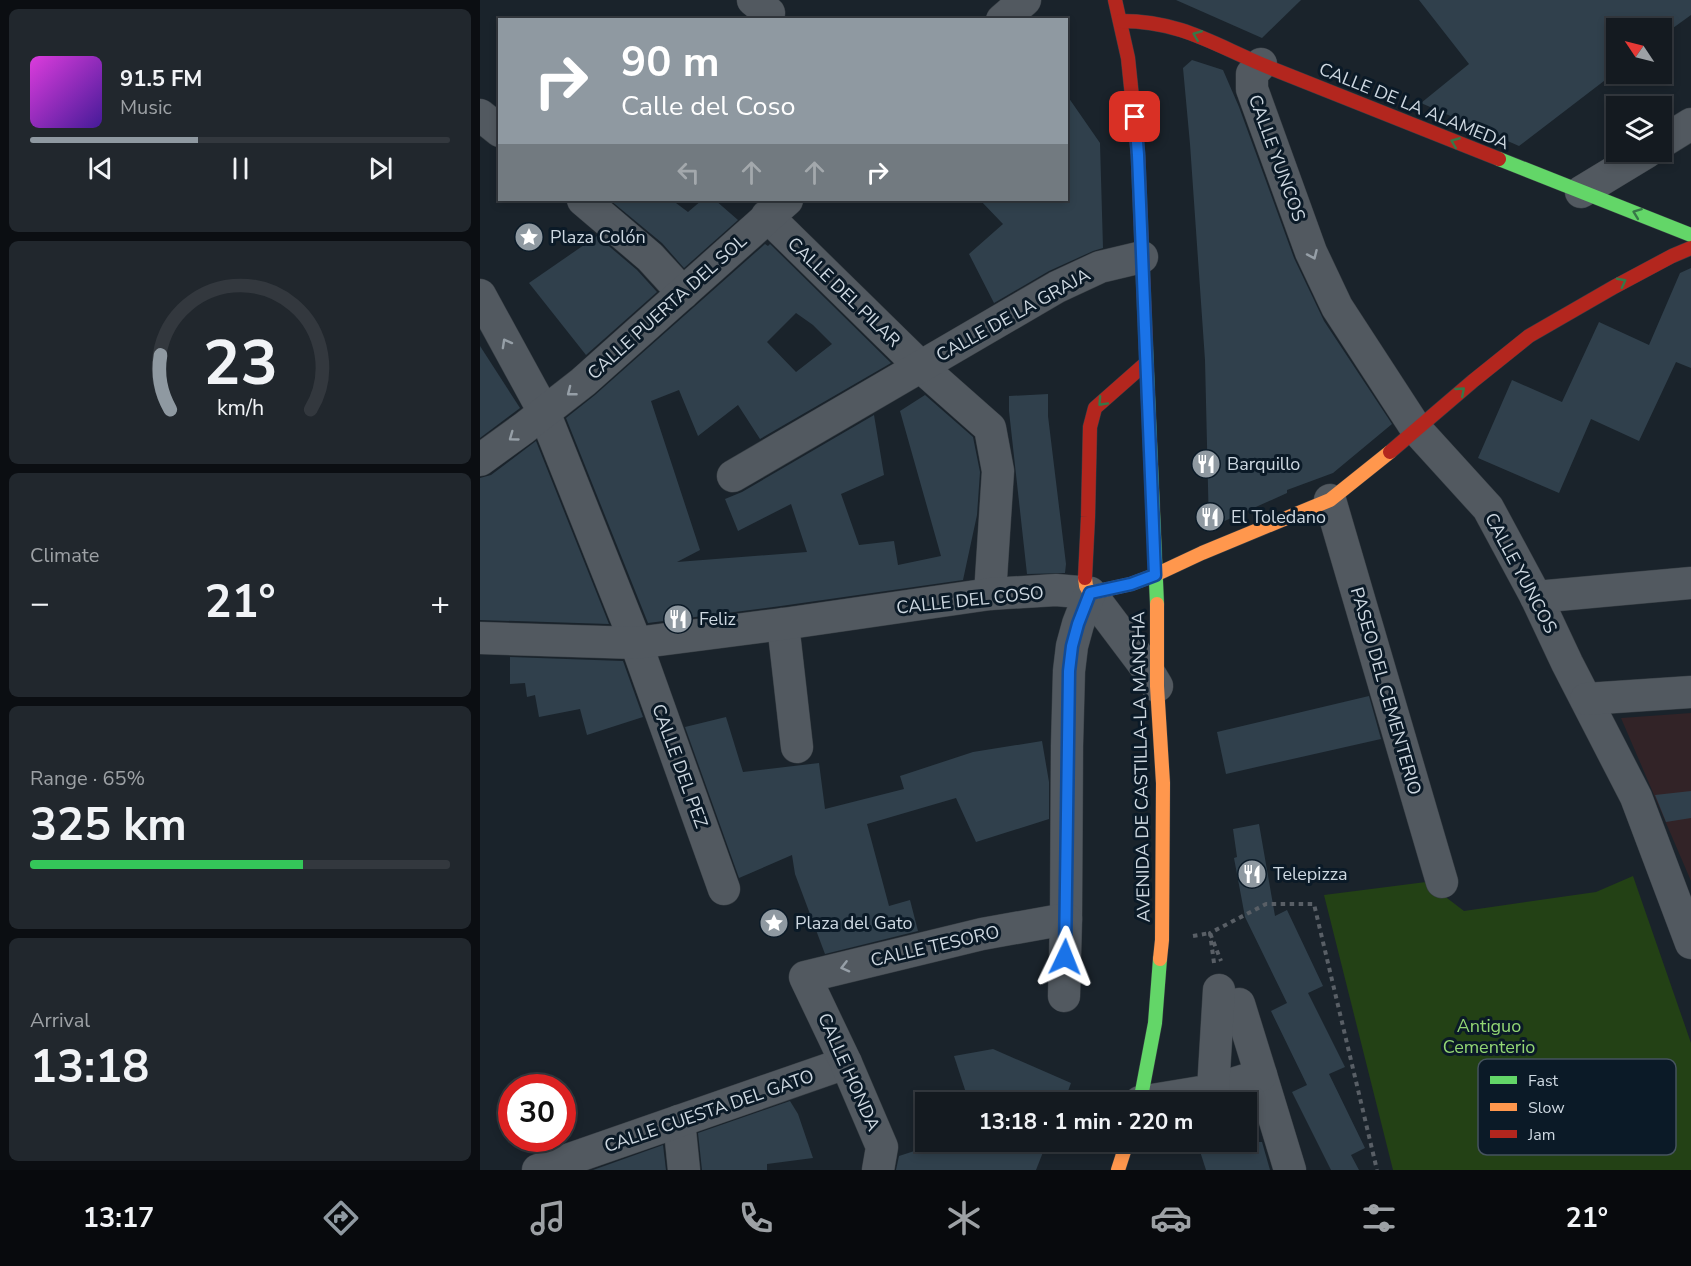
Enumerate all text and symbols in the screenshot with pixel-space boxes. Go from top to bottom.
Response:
north arrow [1606,18,1672,84]
map controls [1606,18,1672,162]
one-way arrow [1192,29,1202,42]
text: 90 m [621,34,720,91]
icon: right [522,42,600,120]
street label: CALLE DE LA ALAMEDA [1315,57,1513,155]
text: 91.5 FM [120,64,202,94]
text: Calle del Coso [621,88,795,125]
pin [1109,91,1160,142]
street label: CALLE YUNCOS [1243,91,1311,225]
text: Music [120,94,172,121]
button: layers [1606,96,1672,162]
icon: arrive [1118,100,1151,133]
one-way arrow [1451,137,1462,149]
icon: previous [84,152,117,185]
icon: pause [224,152,257,185]
icon: next [364,152,397,185]
icon: left [672,156,705,189]
icon: ahead [735,156,768,189]
icon: ahead [798,156,831,189]
icon: right [861,156,894,189]
one-way arrow [1632,208,1642,221]
place icon: Plaza Colón [513,221,545,253]
place label: Plaza Colón [550,225,646,249]
street label: CALLE PUERTA DEL SOL [582,229,752,385]
street label: CALLE DEL PILAR [782,232,906,352]
one-way arrow [1306,249,1318,260]
street label: CALLE DE LA GRAJA [932,263,1094,367]
one-way arrow [1616,278,1626,289]
text: 23 [203,321,277,406]
one-way arrow [502,338,513,349]
one-way arrow [566,384,577,395]
one-way arrow [1454,387,1465,398]
text: km/h [216,393,264,423]
one-way arrow [1098,395,1109,406]
one-way arrow [508,430,519,441]
restaurant icon: Barquillo [1190,448,1222,480]
place label: Barquillo [1227,452,1300,476]
restaurant icon: El Toledano [1194,501,1226,533]
place label: El Toledano [1231,505,1326,529]
street label: CALLE YUNCOS [1479,508,1563,638]
text: Climate [30,542,99,569]
text: 21° [204,572,276,633]
street label: CALLE DEL COSO [895,580,1045,620]
text: − [30,581,50,626]
text: + [430,581,450,626]
street label: PASEO DEL CEMENTERIO [1345,584,1427,798]
restaurant icon: Feliz [662,603,694,635]
place label: Feliz [699,607,736,631]
street label: AVENIDA DE CASTILLA-LA MANCHA [1126,611,1156,923]
street label: CALLE DEL PEZ [646,701,714,832]
text: Range · 65% [30,765,145,792]
text: 325 km [30,795,187,856]
restaurant icon: Telepizza [1236,858,1268,890]
place label: Telepizza [1273,862,1348,886]
place icon: Plaza del Gato [758,907,790,939]
place label: Plaza del Gato [795,911,913,935]
street label: CALLE TESORO [868,920,1002,972]
position arrow [1033,925,1097,989]
one-way arrow [840,960,850,973]
text: Arrival [30,1007,90,1034]
street label: CALLE HONDA [812,1009,886,1135]
park label: Antiguo Cementerio [1443,1014,1535,1059]
text: 13:18 [30,1037,149,1098]
legend [1478,1059,1676,1155]
street label: CALLE CUESTA DEL GATO [601,1064,817,1158]
text: Fast [1528,1070,1559,1092]
speed limit sign: 30 [498,1074,576,1152]
text: Slow [1528,1097,1565,1119]
text: 13:18 · 1 min · 220 m [979,1107,1193,1137]
text: Jam [1527,1124,1555,1146]
icon: directions [320,1197,362,1239]
icon: music [527,1197,569,1239]
icon: phone [735,1197,777,1239]
icon: climate [943,1197,985,1239]
icon: car [1150,1197,1192,1239]
icon: filters [1358,1197,1400,1239]
text: 13:17 [83,1200,154,1237]
text: 21° [1565,1200,1608,1237]

